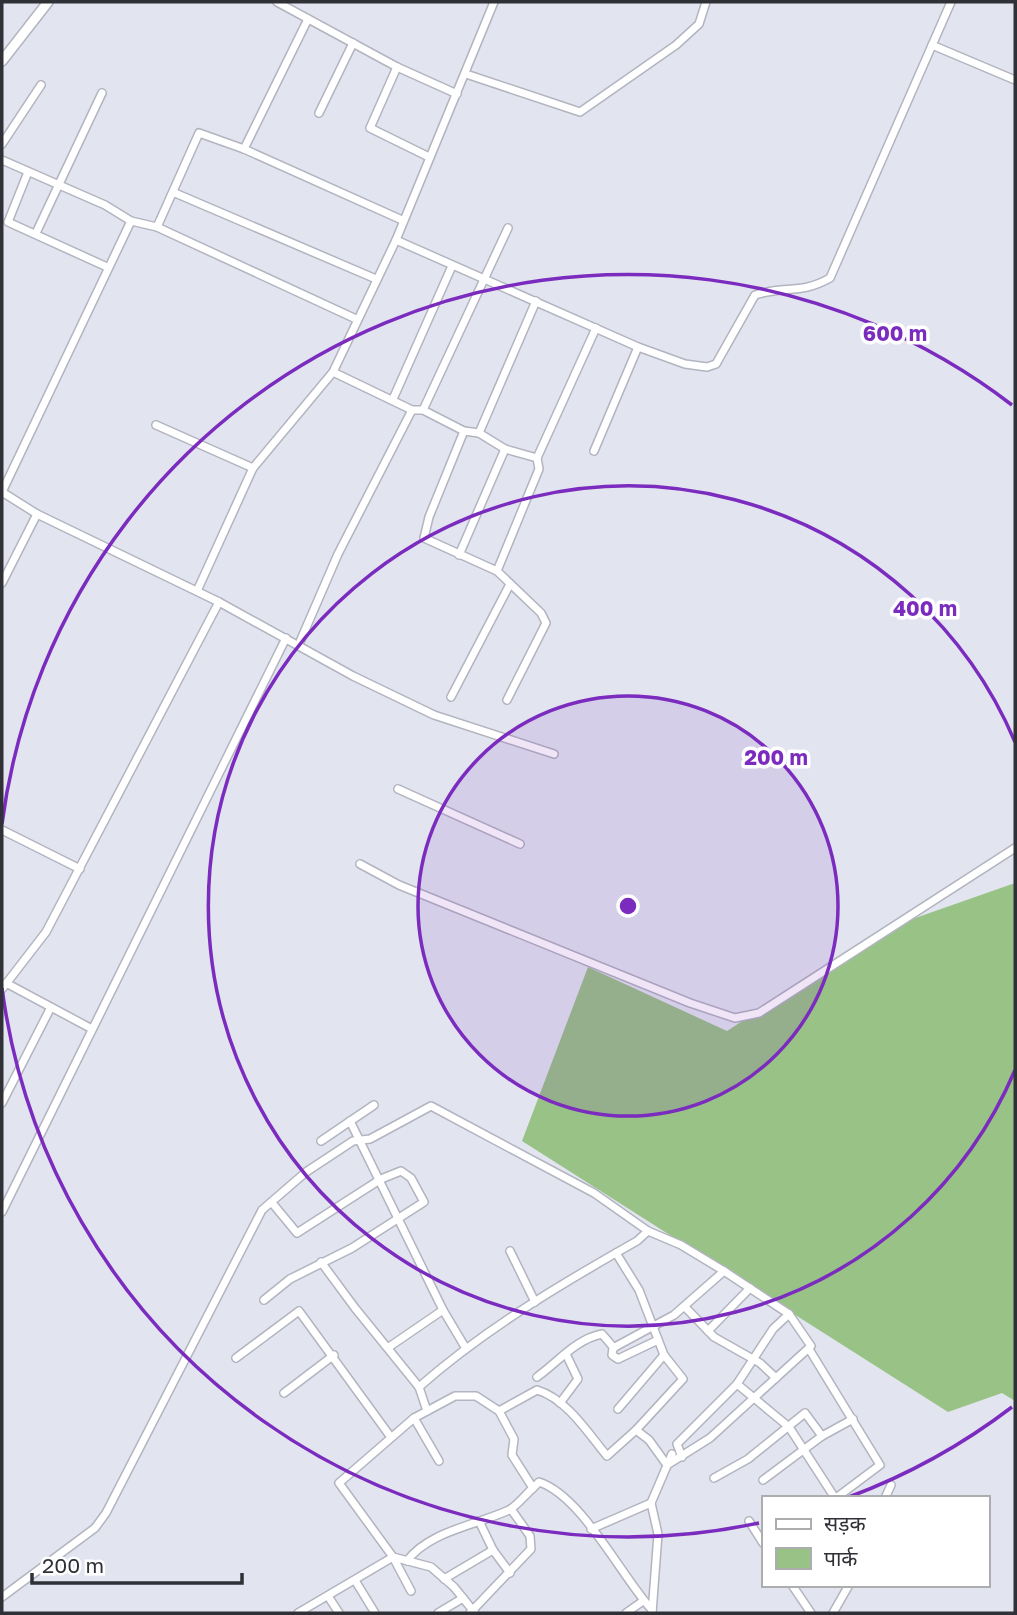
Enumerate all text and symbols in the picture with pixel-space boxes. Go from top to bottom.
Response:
text: 600 m [863,320,927,346]
text: 400 m [893,595,957,621]
text: 200 m [744,744,808,770]
centre of rings [616,894,640,918]
legend [762,1496,989,1587]
text: सड़क [824,1510,866,1536]
scale bar [32,1542,242,1586]
text: पार्क [824,1545,858,1571]
text: 200 m [42,1552,104,1578]

